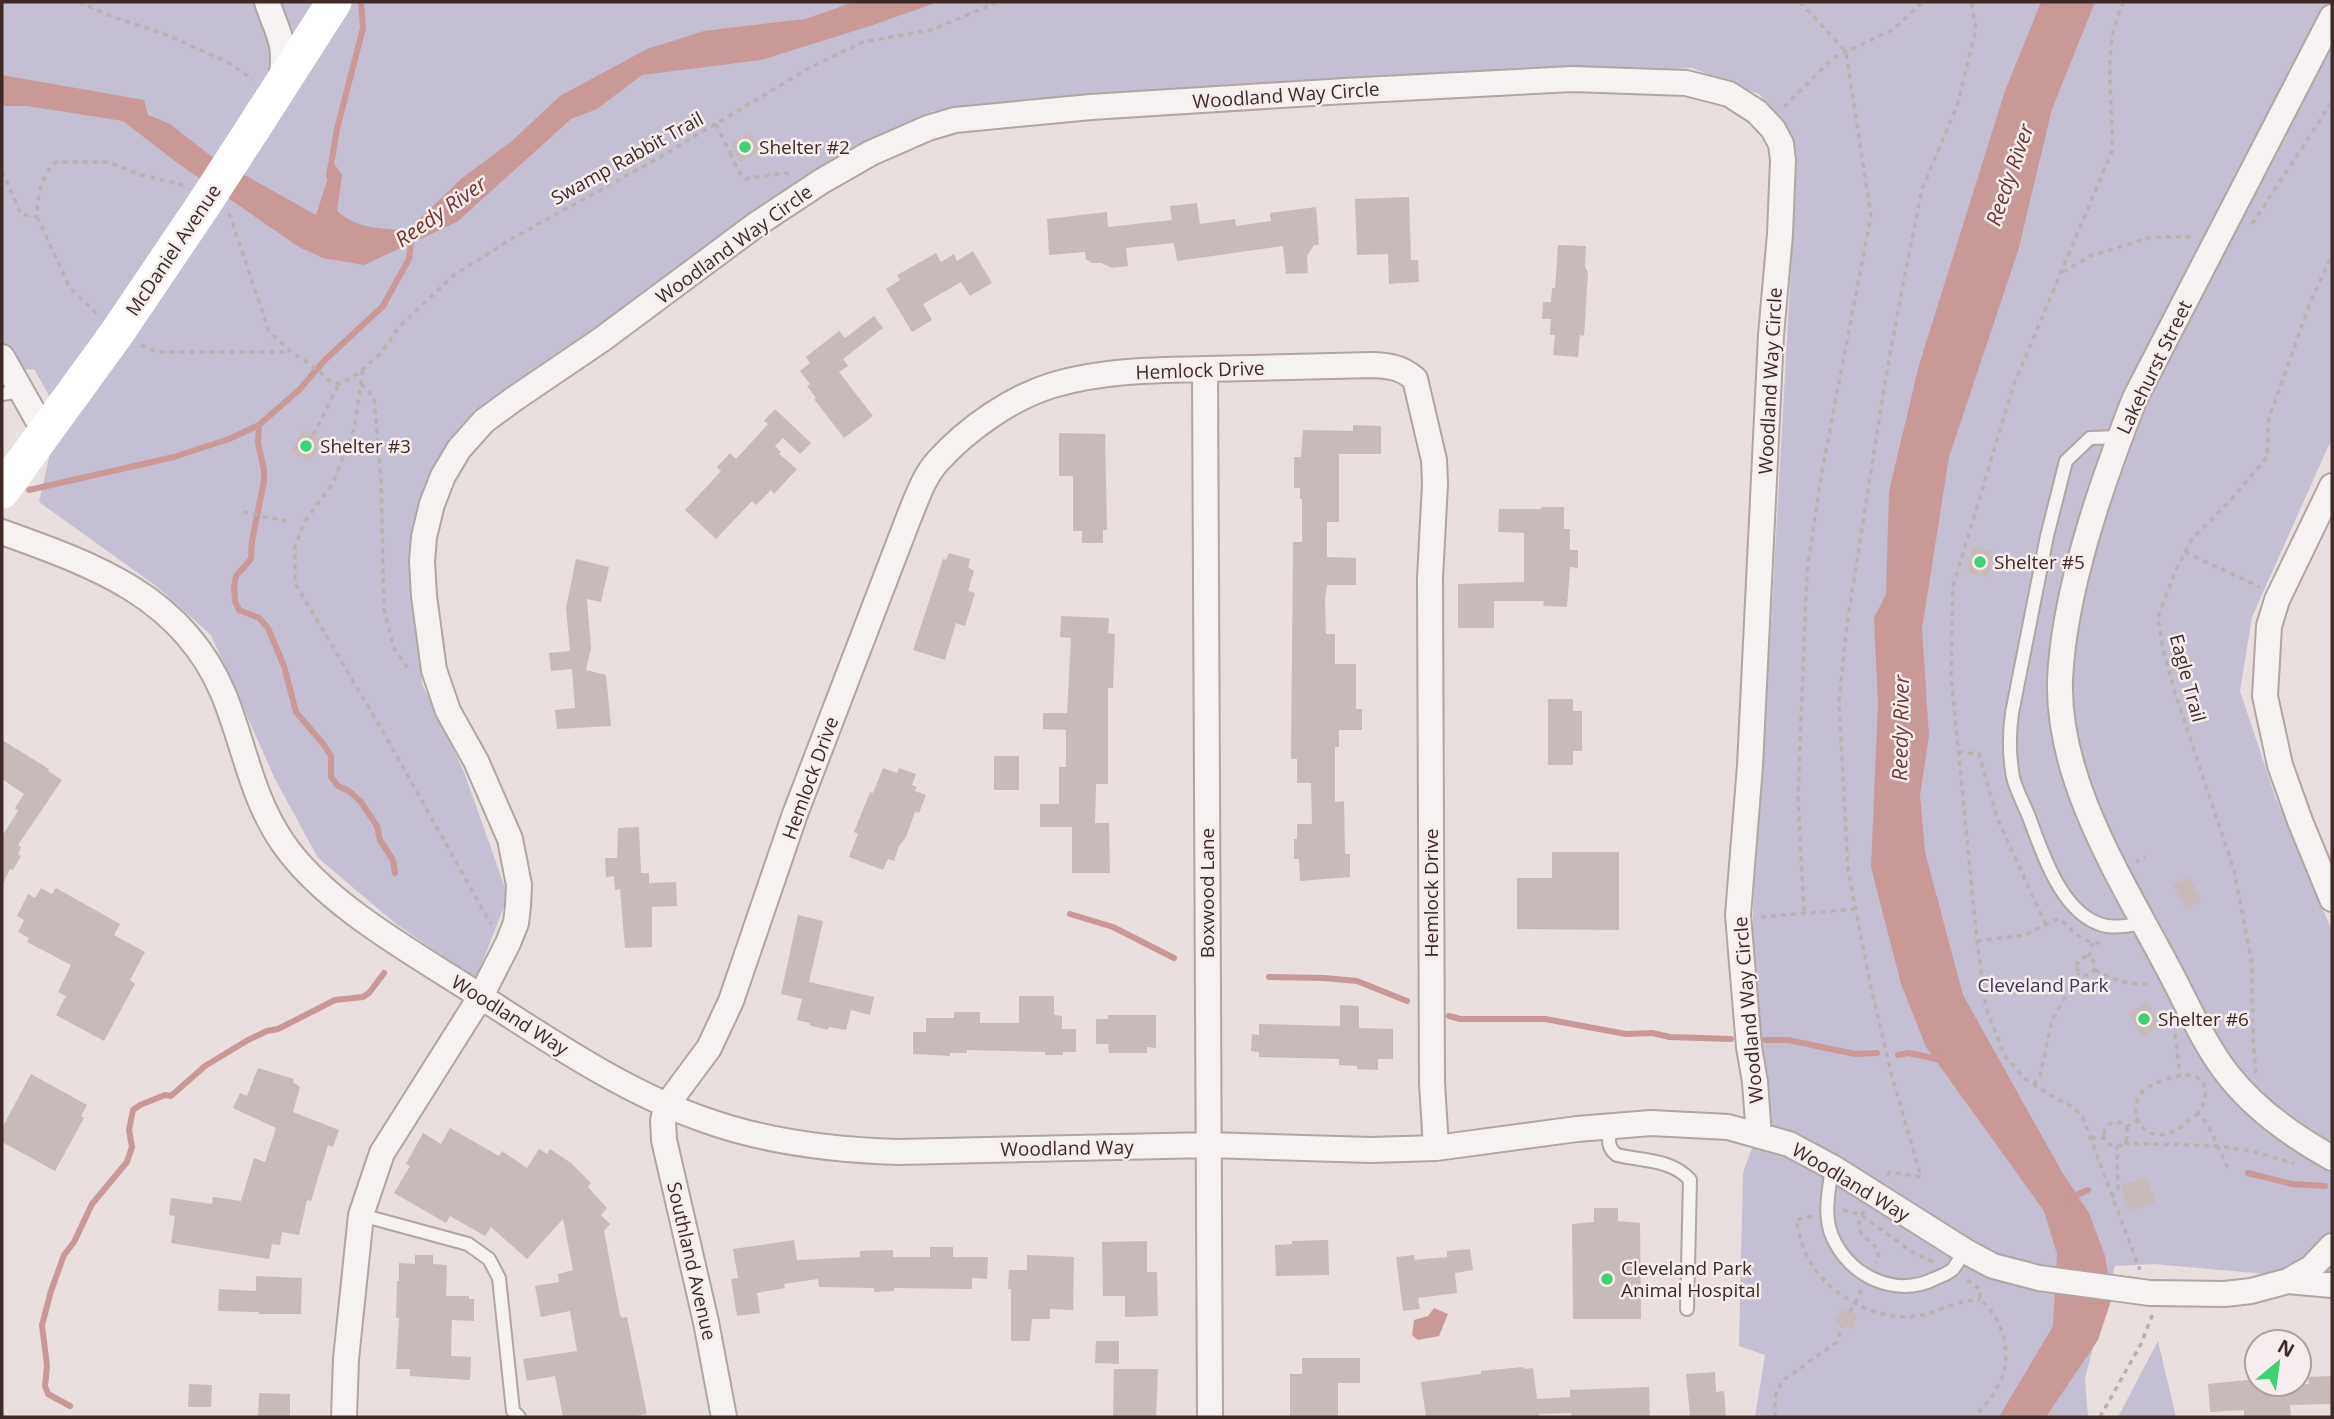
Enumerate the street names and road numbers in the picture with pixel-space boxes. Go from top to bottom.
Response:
street label: Woodland Way Circle [1192,76,1380,114]
street label: Swamp Rabbit Trail [546,105,708,211]
street label: Woodland Way Circle [651,178,817,310]
street label: McDaniel Avenue [119,179,227,321]
street label: Woodland Way Circle [1752,287,1788,475]
street label: Lakehurst Street [2110,295,2198,438]
street label: Hemlock Drive [1135,355,1265,385]
street label: Eagle Trail [2164,631,2212,725]
street label: Hemlock Drive [776,713,844,843]
street label: Boxwood Lane [1194,828,1220,958]
street label: Hemlock Drive [1418,828,1444,958]
street label: Woodland Way Circle [1727,916,1769,1104]
street label: Woodland Way [447,969,574,1062]
street label: Woodland Way [1000,1134,1134,1162]
street label: Woodland Way [1787,1137,1915,1228]
street label: Southland Avenue [661,1179,723,1343]

